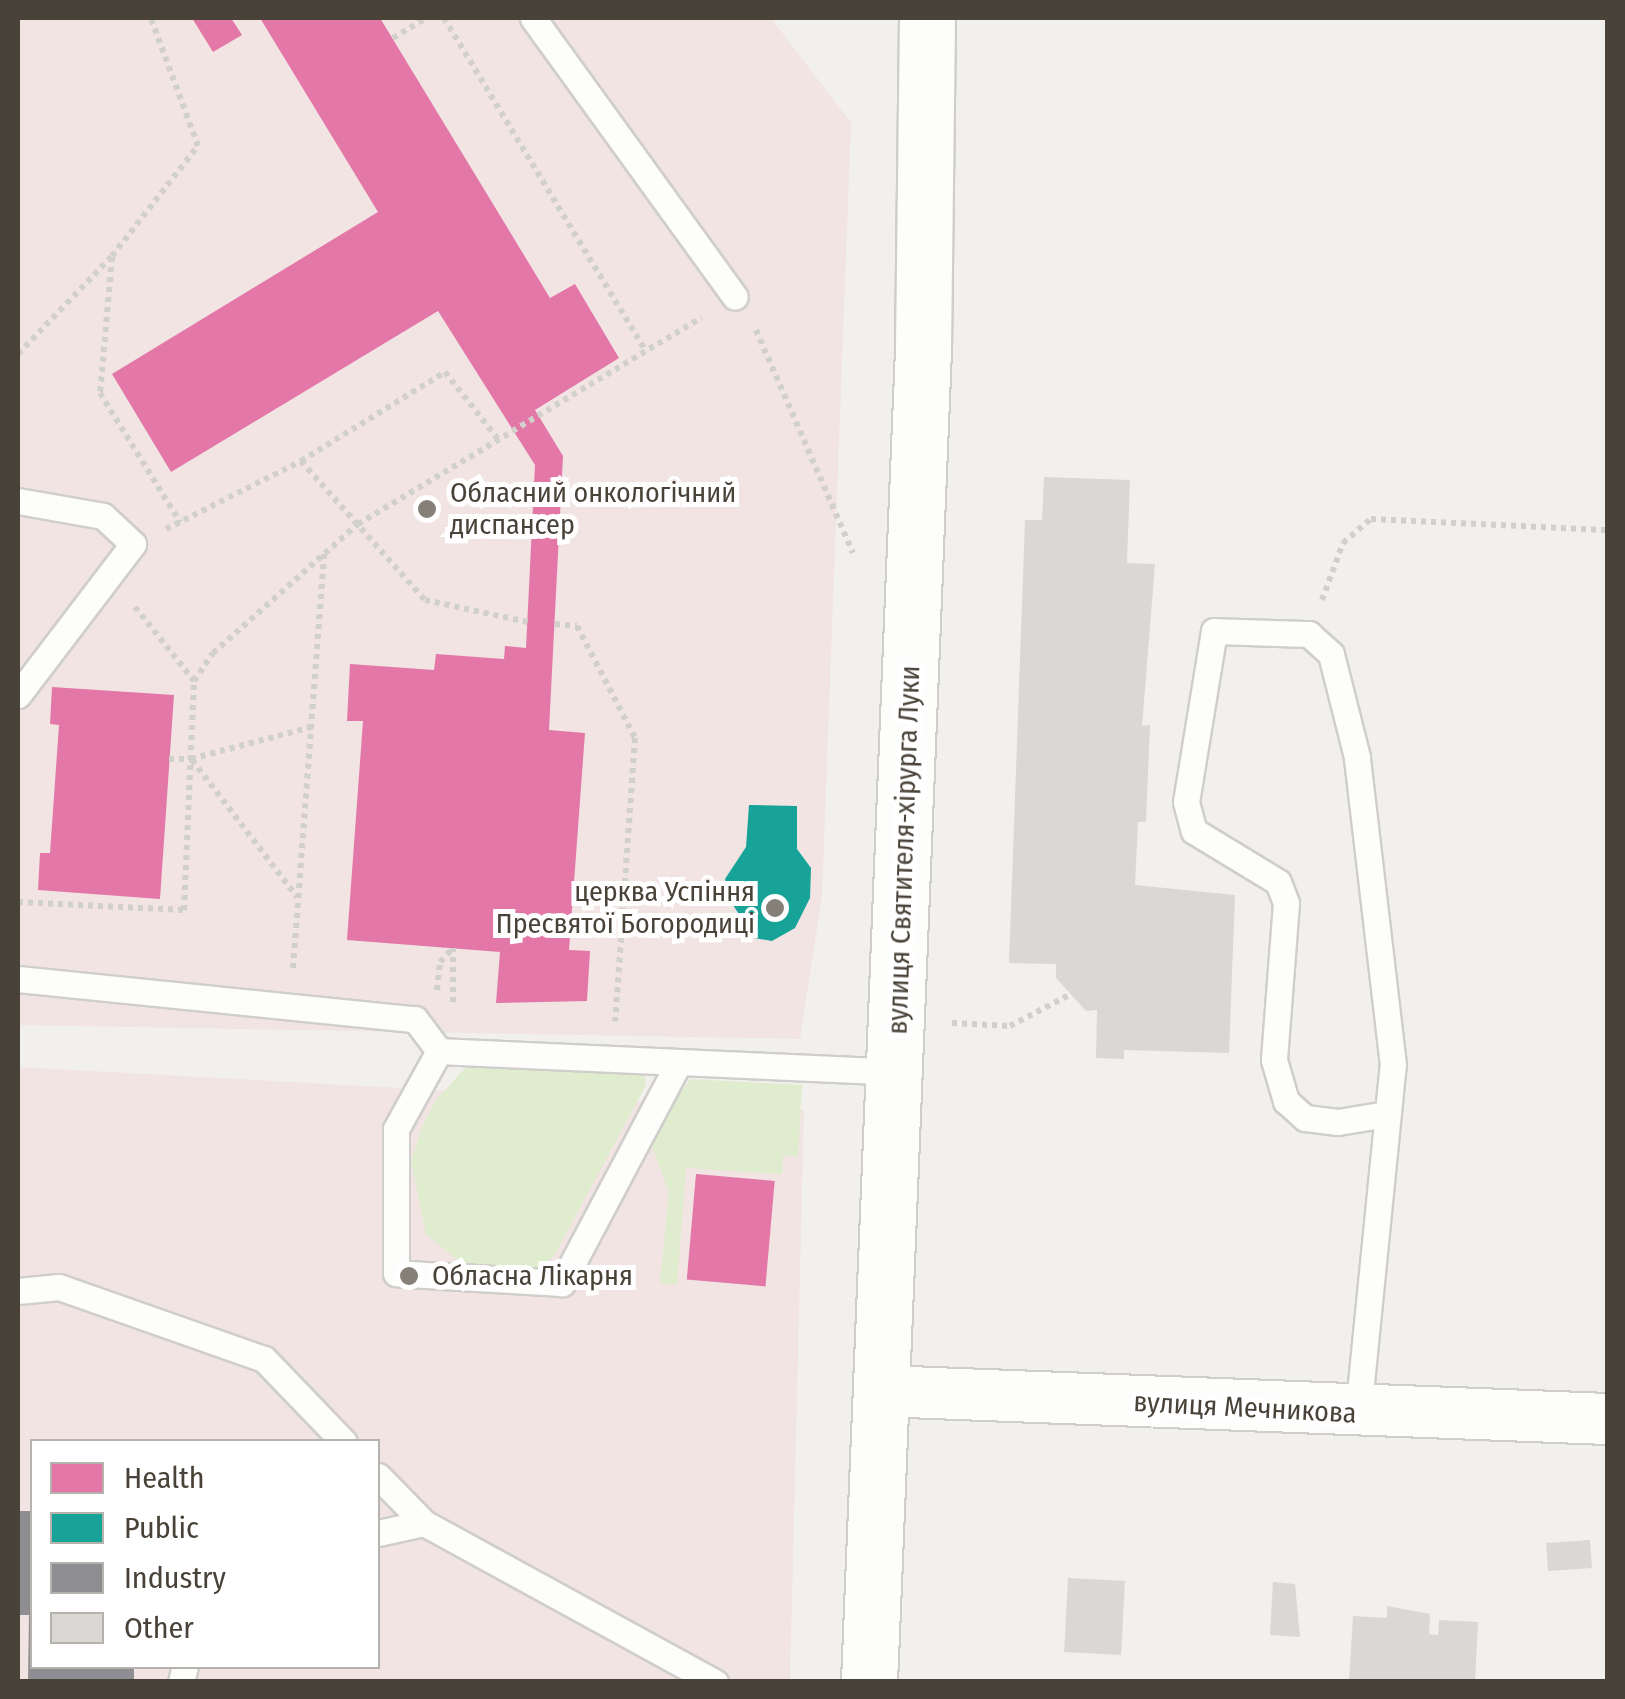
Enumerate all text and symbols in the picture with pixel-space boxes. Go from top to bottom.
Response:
place label: Обласний онкологічний диспансер [450,476,736,542]
marker: Обласний онкологічний диспансер [414,496,440,522]
street label: вулиця Святителя-хірурга Луки [881,665,927,1035]
place label: церква Успіння Пресвятої Богородиці [496,875,755,941]
marker: церква Успіння Пресвятої Богородиці [764,897,786,919]
place label: Обласна Лікарня [432,1259,633,1293]
marker: Обласна Лікарня [396,1263,422,1289]
street label: вулиця Мечникова [1133,1385,1357,1431]
legend [30,1439,380,1669]
text: Health [124,1460,205,1496]
text: Public [124,1510,199,1546]
text: Industry [124,1560,226,1596]
text: Other [124,1610,194,1646]

